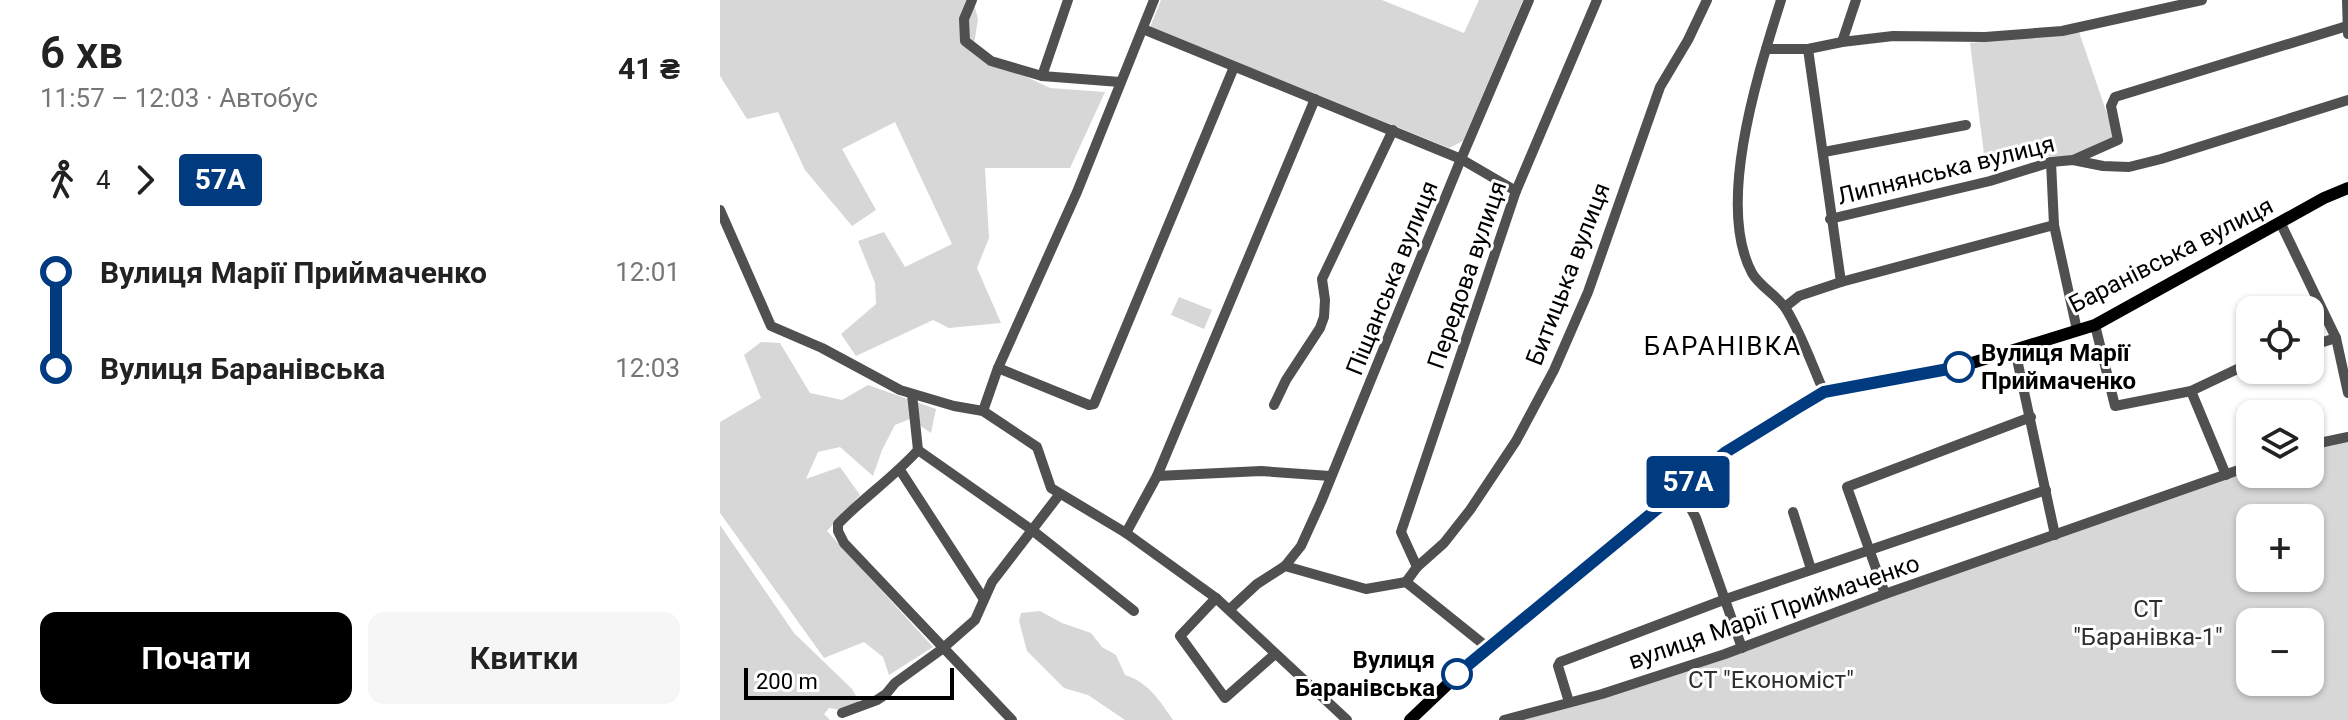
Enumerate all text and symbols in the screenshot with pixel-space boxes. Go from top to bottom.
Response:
text: 6 хв [40,27,123,79]
text: 41 ₴ [618,51,680,86]
text: 11:57 – 12:03 · Автобус [40,83,318,113]
street label: Липнянська вулиця [1834,129,2058,211]
icon: walk [40,158,84,202]
icon: forward [123,158,167,202]
text: 57А [195,163,246,196]
text: 4 [96,165,111,195]
street label: Піщанська вулиця [1340,177,1444,379]
street label: Передова вулиця [1422,177,1512,373]
street label: Битицька вулиця [1520,179,1616,369]
street label: Баранівська вулиця [2064,191,2278,319]
text: Вулиця Марії Приймаченко [100,255,487,290]
text: 12:01 [615,257,680,287]
map controls [2236,296,2324,696]
button: locate [2236,296,2324,384]
district label: БАРАНІВКА [1644,331,1802,361]
place label: Вулиця Марії Приймаченко [1981,339,2136,395]
text: Вулиця Баранівська [100,351,385,386]
marker: Вулиця Марії Приймаченко [1944,352,1974,382]
text: 12:03 [615,353,680,383]
button: layers [2236,400,2324,488]
line badge: 57А [1642,456,1734,508]
text: 57А [1663,465,1713,498]
button: + [2236,504,2324,592]
street label: вулиця Марії Приймаченко [1625,549,1923,675]
park label: СТ "Баранівка-1" [2073,595,2223,651]
button: − [2236,608,2324,696]
button: Почати [40,612,352,704]
button: Квитки [368,612,680,704]
place label: Вулиця Баранівська [1295,646,1435,702]
marker: Вулиця Баранівська [1442,659,1472,689]
scale bar [744,664,954,700]
park label: СТ "Економіст" [1688,666,1854,694]
text: 200 m [756,669,818,694]

